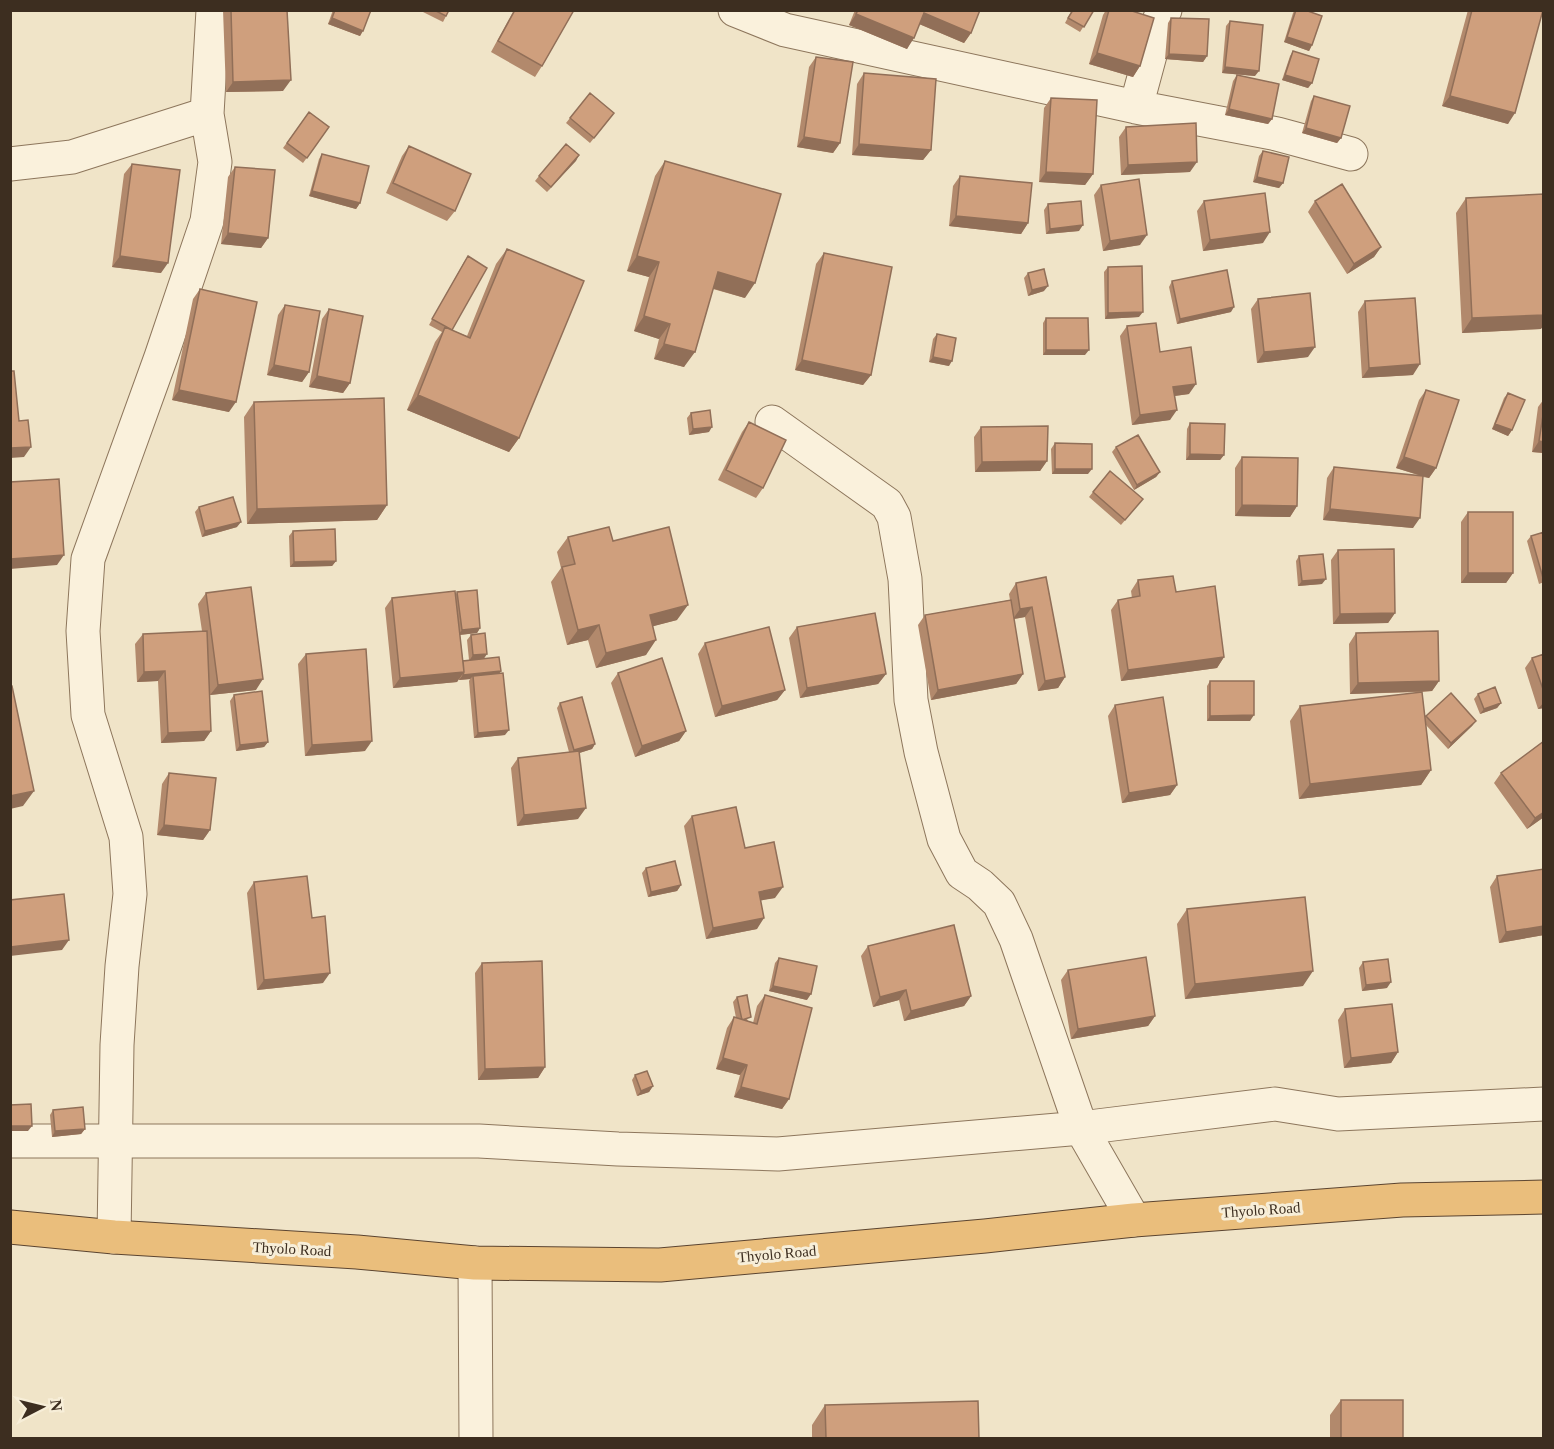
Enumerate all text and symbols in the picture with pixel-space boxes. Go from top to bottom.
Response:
street label: Thyolo Road [1221,1199,1301,1221]
street label: Thyolo Road [252,1239,332,1259]
street label: Thyolo Road [737,1243,817,1265]
north arrow [12,1377,72,1437]
text: N [47,1398,66,1412]

